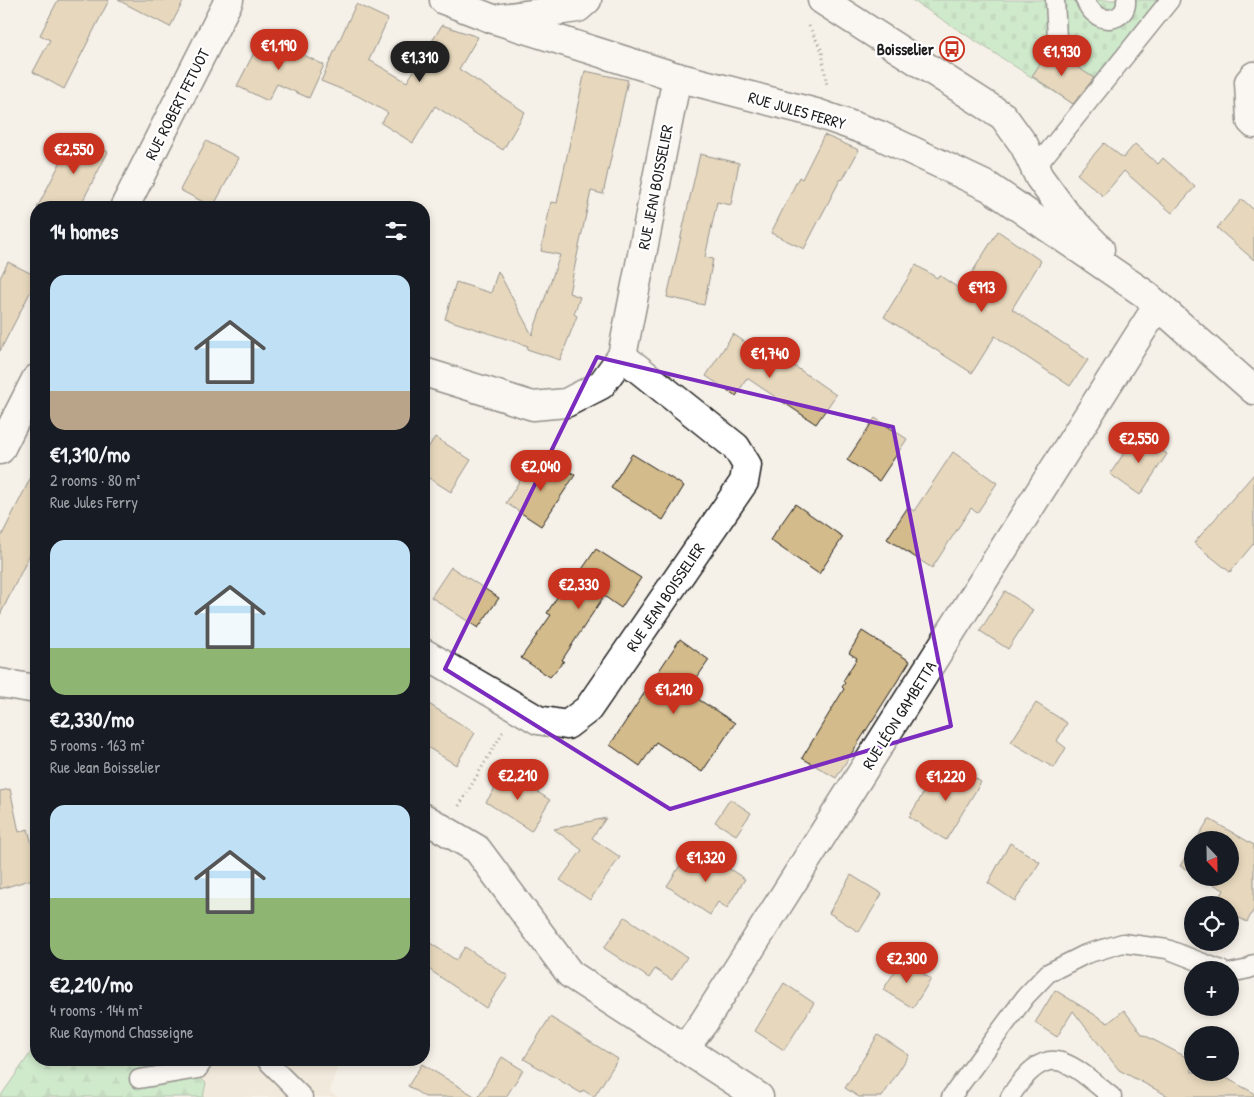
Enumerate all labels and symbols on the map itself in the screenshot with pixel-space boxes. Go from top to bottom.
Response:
pin: €1,190 [238,28,320,71]
pin: €1,930 [1021,34,1103,77]
bus stop icon: Boisselier [939,36,965,62]
place label: Boisselier [877,38,935,60]
pin: €1,310 [379,41,461,83]
street label: RUE ROBERT FETUOT [139,44,215,163]
street label: RUE JULES FERRY [746,86,848,134]
street label: RUE JEAN BOISSELIER [632,123,678,251]
pin: €2,550 [33,132,115,175]
pin: €913 [952,270,1012,313]
pin: €1,740 [729,336,811,379]
pin: €2,550 [1098,422,1180,464]
pin: €2,040 [500,450,582,492]
street label: RUE JEAN BOISSELIER [621,538,709,656]
pin: €2,330 [538,568,620,610]
street label: RUE LÉON GAMBETTA [857,656,941,773]
pin: €1,210 [633,672,715,715]
pin: €2,210 [477,758,559,801]
pin: €1,220 [905,760,987,802]
north arrow [1184,831,1239,886]
pin: €1,320 [665,840,747,883]
pin: €2,300 [866,942,948,984]

